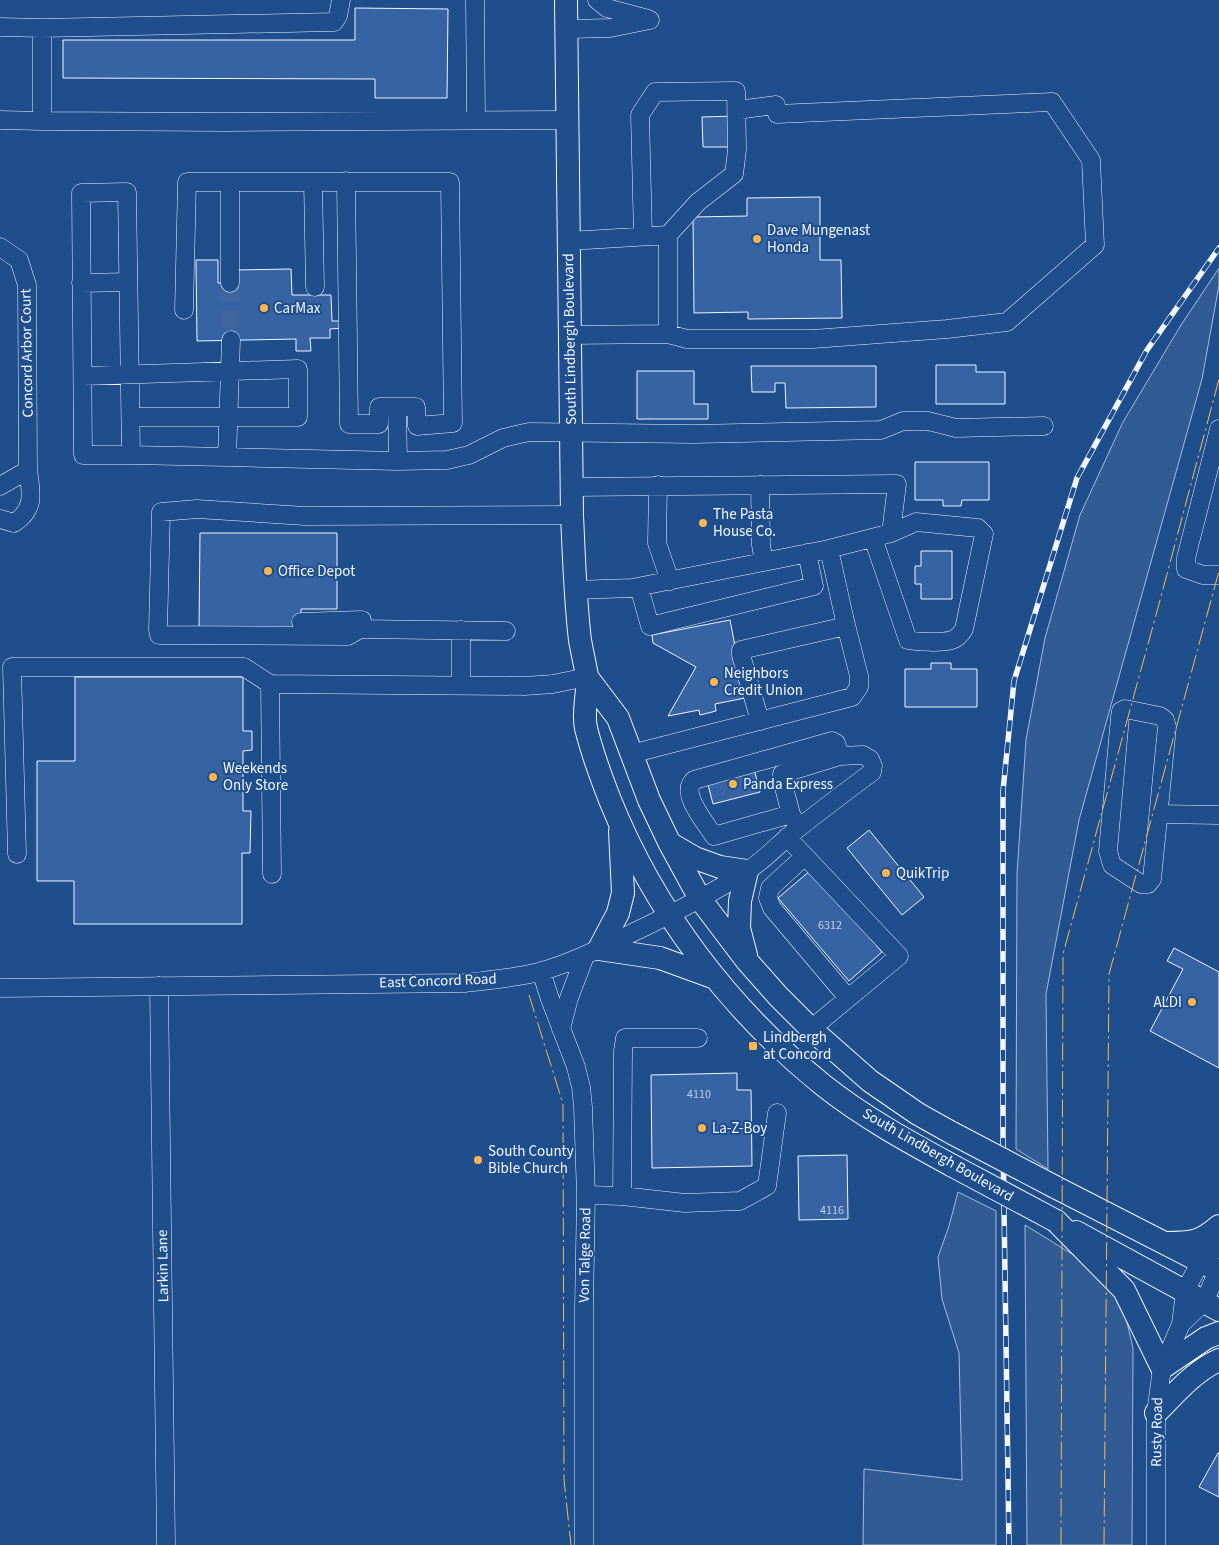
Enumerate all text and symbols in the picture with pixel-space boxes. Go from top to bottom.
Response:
place label: Dave Mungenast Honda [767,220,870,258]
marker: Dave Mungenast Honda [751,233,763,245]
street label: South Lindbergh Boulevard [558,253,582,425]
street label: Concord Arbor Court [15,288,39,418]
place label: CarMax [274,298,321,319]
marker: CarMax [258,302,270,314]
place label: The Pasta House Co. [713,504,776,542]
marker: The Pasta House Co. [697,517,709,529]
place label: Office Depot [278,561,355,582]
marker: Office Depot [262,565,274,577]
place label: Neighbors Credit Union [724,663,803,701]
marker: Neighbors Credit Union [708,676,720,688]
place label: Weekends Only Store [223,758,288,796]
marker: Weekends Only Store [207,771,219,783]
place label: Panda Express [743,774,833,795]
marker: Panda Express [727,778,739,790]
place label: QuikTrip [896,863,949,884]
marker: QuikTrip [880,867,892,879]
house number: 6312 [818,917,842,934]
street label: East Concord Road [379,968,497,994]
place label: ALDI [1153,992,1182,1013]
marker: ALDI [1186,996,1198,1008]
place label: Lindbergh at Concord [763,1027,831,1065]
marker: Lindbergh at Concord [747,1040,759,1052]
house number: 4110 [687,1086,711,1103]
street label: South Lindbergh Boulevard [858,1103,1018,1207]
place label: La-Z-Boy [712,1118,767,1139]
marker: La-Z-Boy [696,1122,708,1134]
place label: South County Bible Church [488,1141,574,1179]
marker: South County Bible Church [472,1154,484,1166]
house number: 4116 [820,1202,844,1219]
street label: Von Talge Road [574,1207,596,1303]
street label: Larkin Lane [152,1229,174,1303]
street label: Rusty Road [1146,1397,1168,1467]

